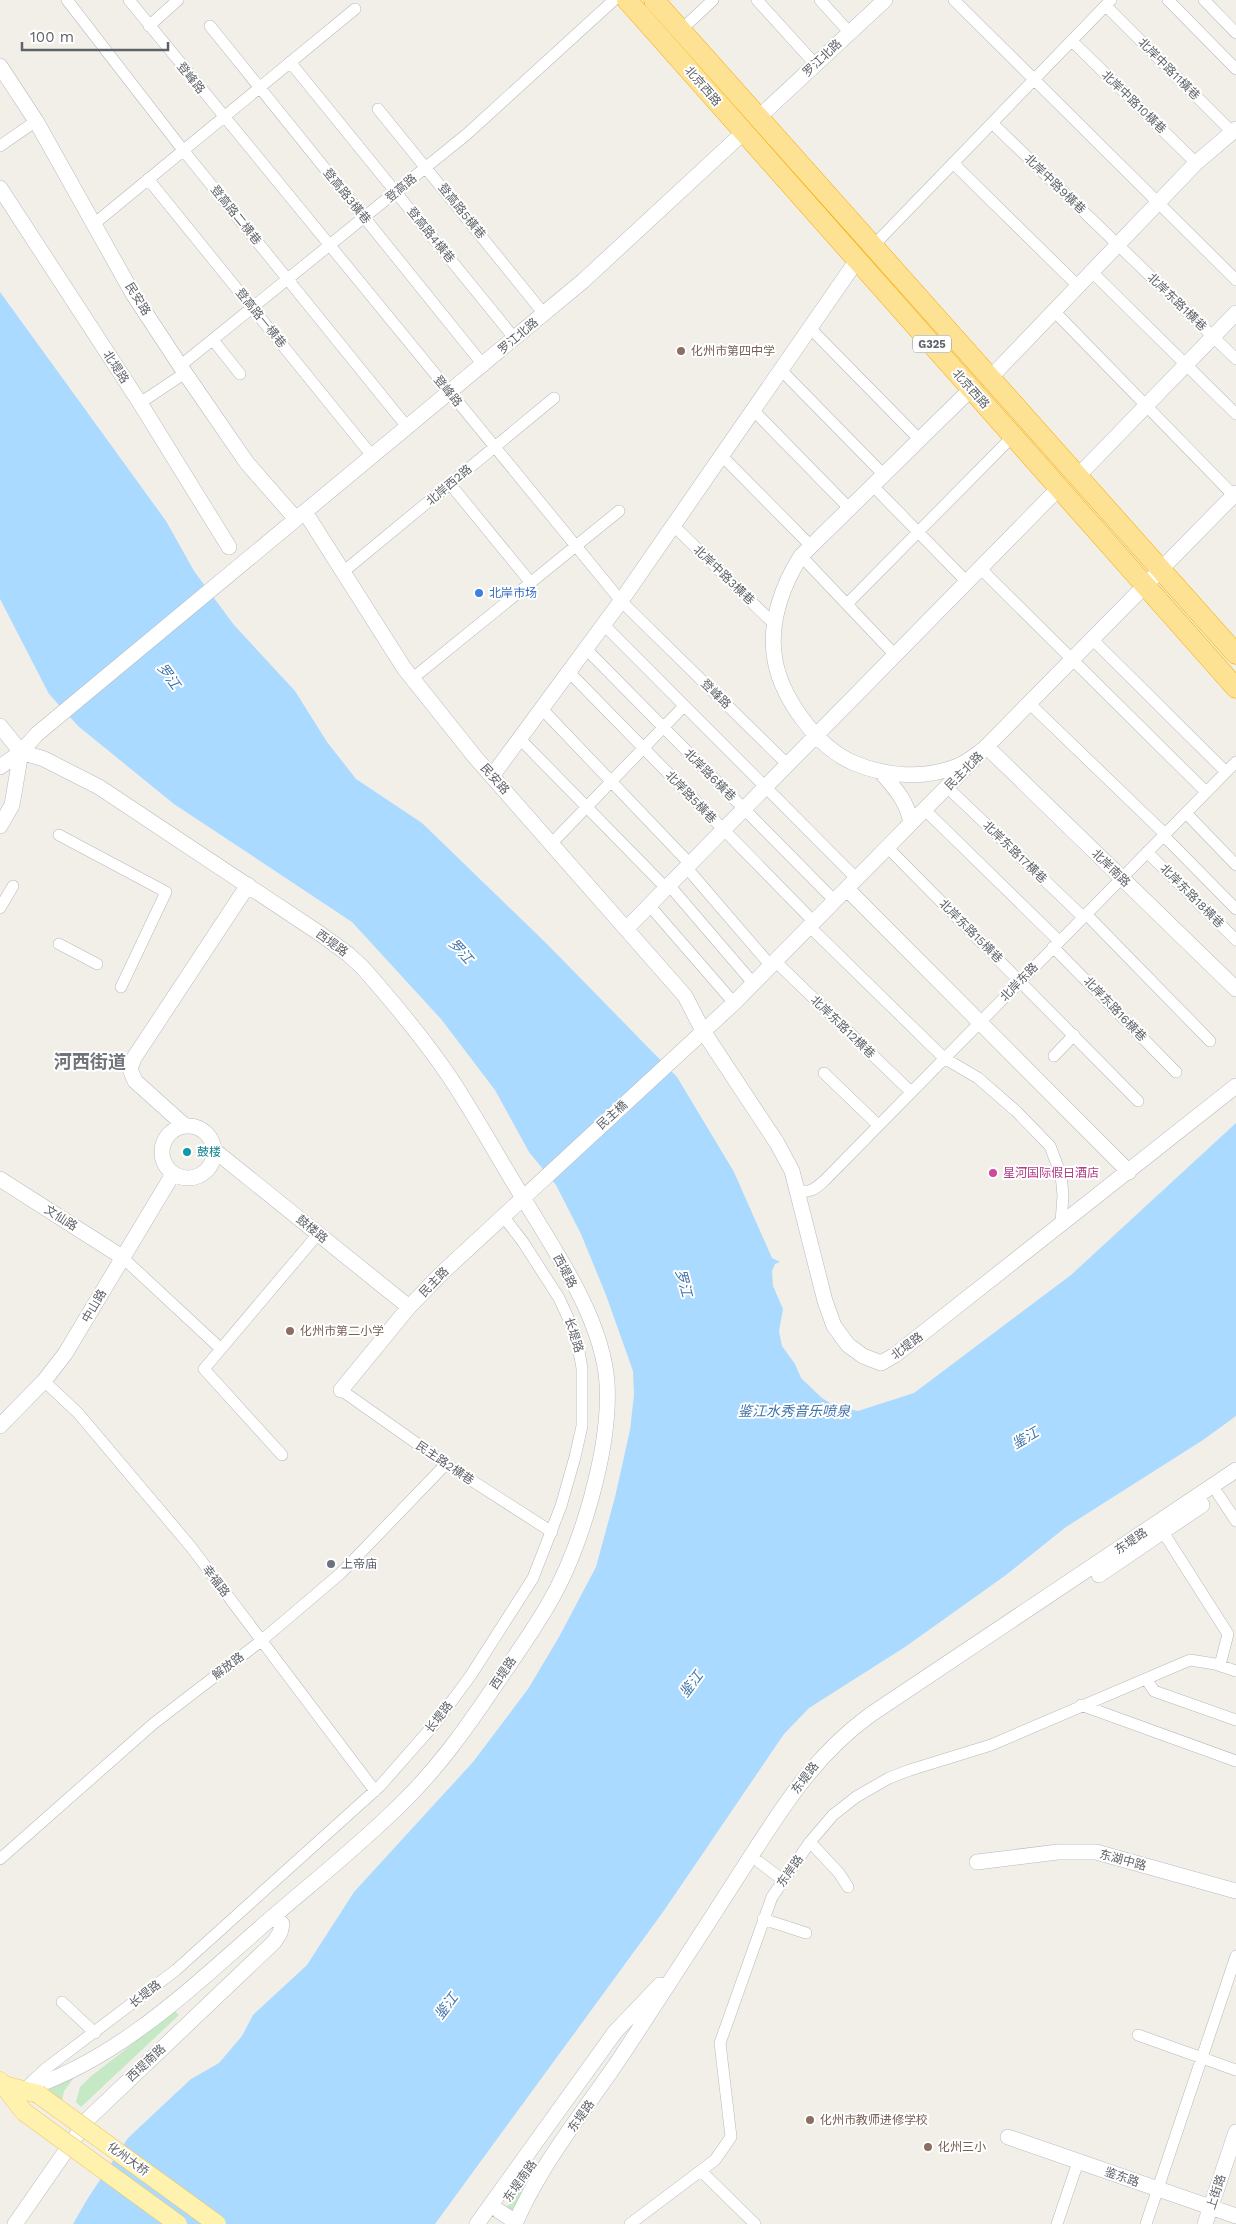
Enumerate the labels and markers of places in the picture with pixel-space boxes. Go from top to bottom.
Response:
place label: 化州市第四中学 [691,344,775,358]
marker: 化州市第四中学 [675,345,687,357]
place label: 北岸市场 [489,586,537,600]
marker: 北岸市场 [473,587,485,599]
place label: 鼓楼 [197,1145,221,1159]
marker: 鼓楼 [181,1146,193,1158]
place label: 星河国际假日酒店 [1003,1166,1099,1180]
marker: 星河国际假日酒店 [987,1167,999,1179]
place label: 化州市第二小学 [300,1324,384,1338]
marker: 化州市第二小学 [284,1325,296,1337]
place label: 上帝庙 [341,1557,377,1571]
marker: 上帝庙 [325,1558,337,1570]
place label: 化州市教师进修学校 [820,2113,928,2127]
marker: 化州市教师进修学校 [804,2114,816,2126]
place label: 化州三小 [938,2140,986,2154]
marker: 化州三小 [922,2141,934,2153]

